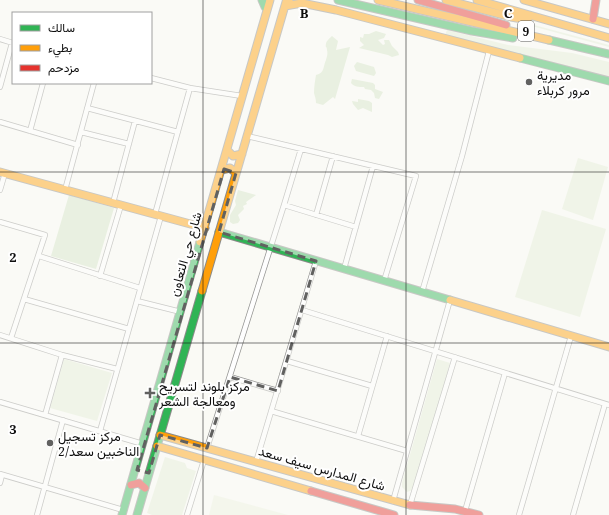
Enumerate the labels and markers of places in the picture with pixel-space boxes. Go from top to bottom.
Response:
place label: مديرية مرور كربلاء [537,66,590,99]
marker: مديرية مرور كربلاء [524,77,534,87]
place label: مركز بلوند لتسريح ومعالجة الشعر [158,377,250,410]
marker: مركز بلوند لتسريح ومعالجة الشعر [144,387,156,399]
place label: مركز تسجيل الناخبين سعد/2 [58,427,139,460]
marker: مركز تسجيل الناخبين سعد/2 [45,438,55,448]

